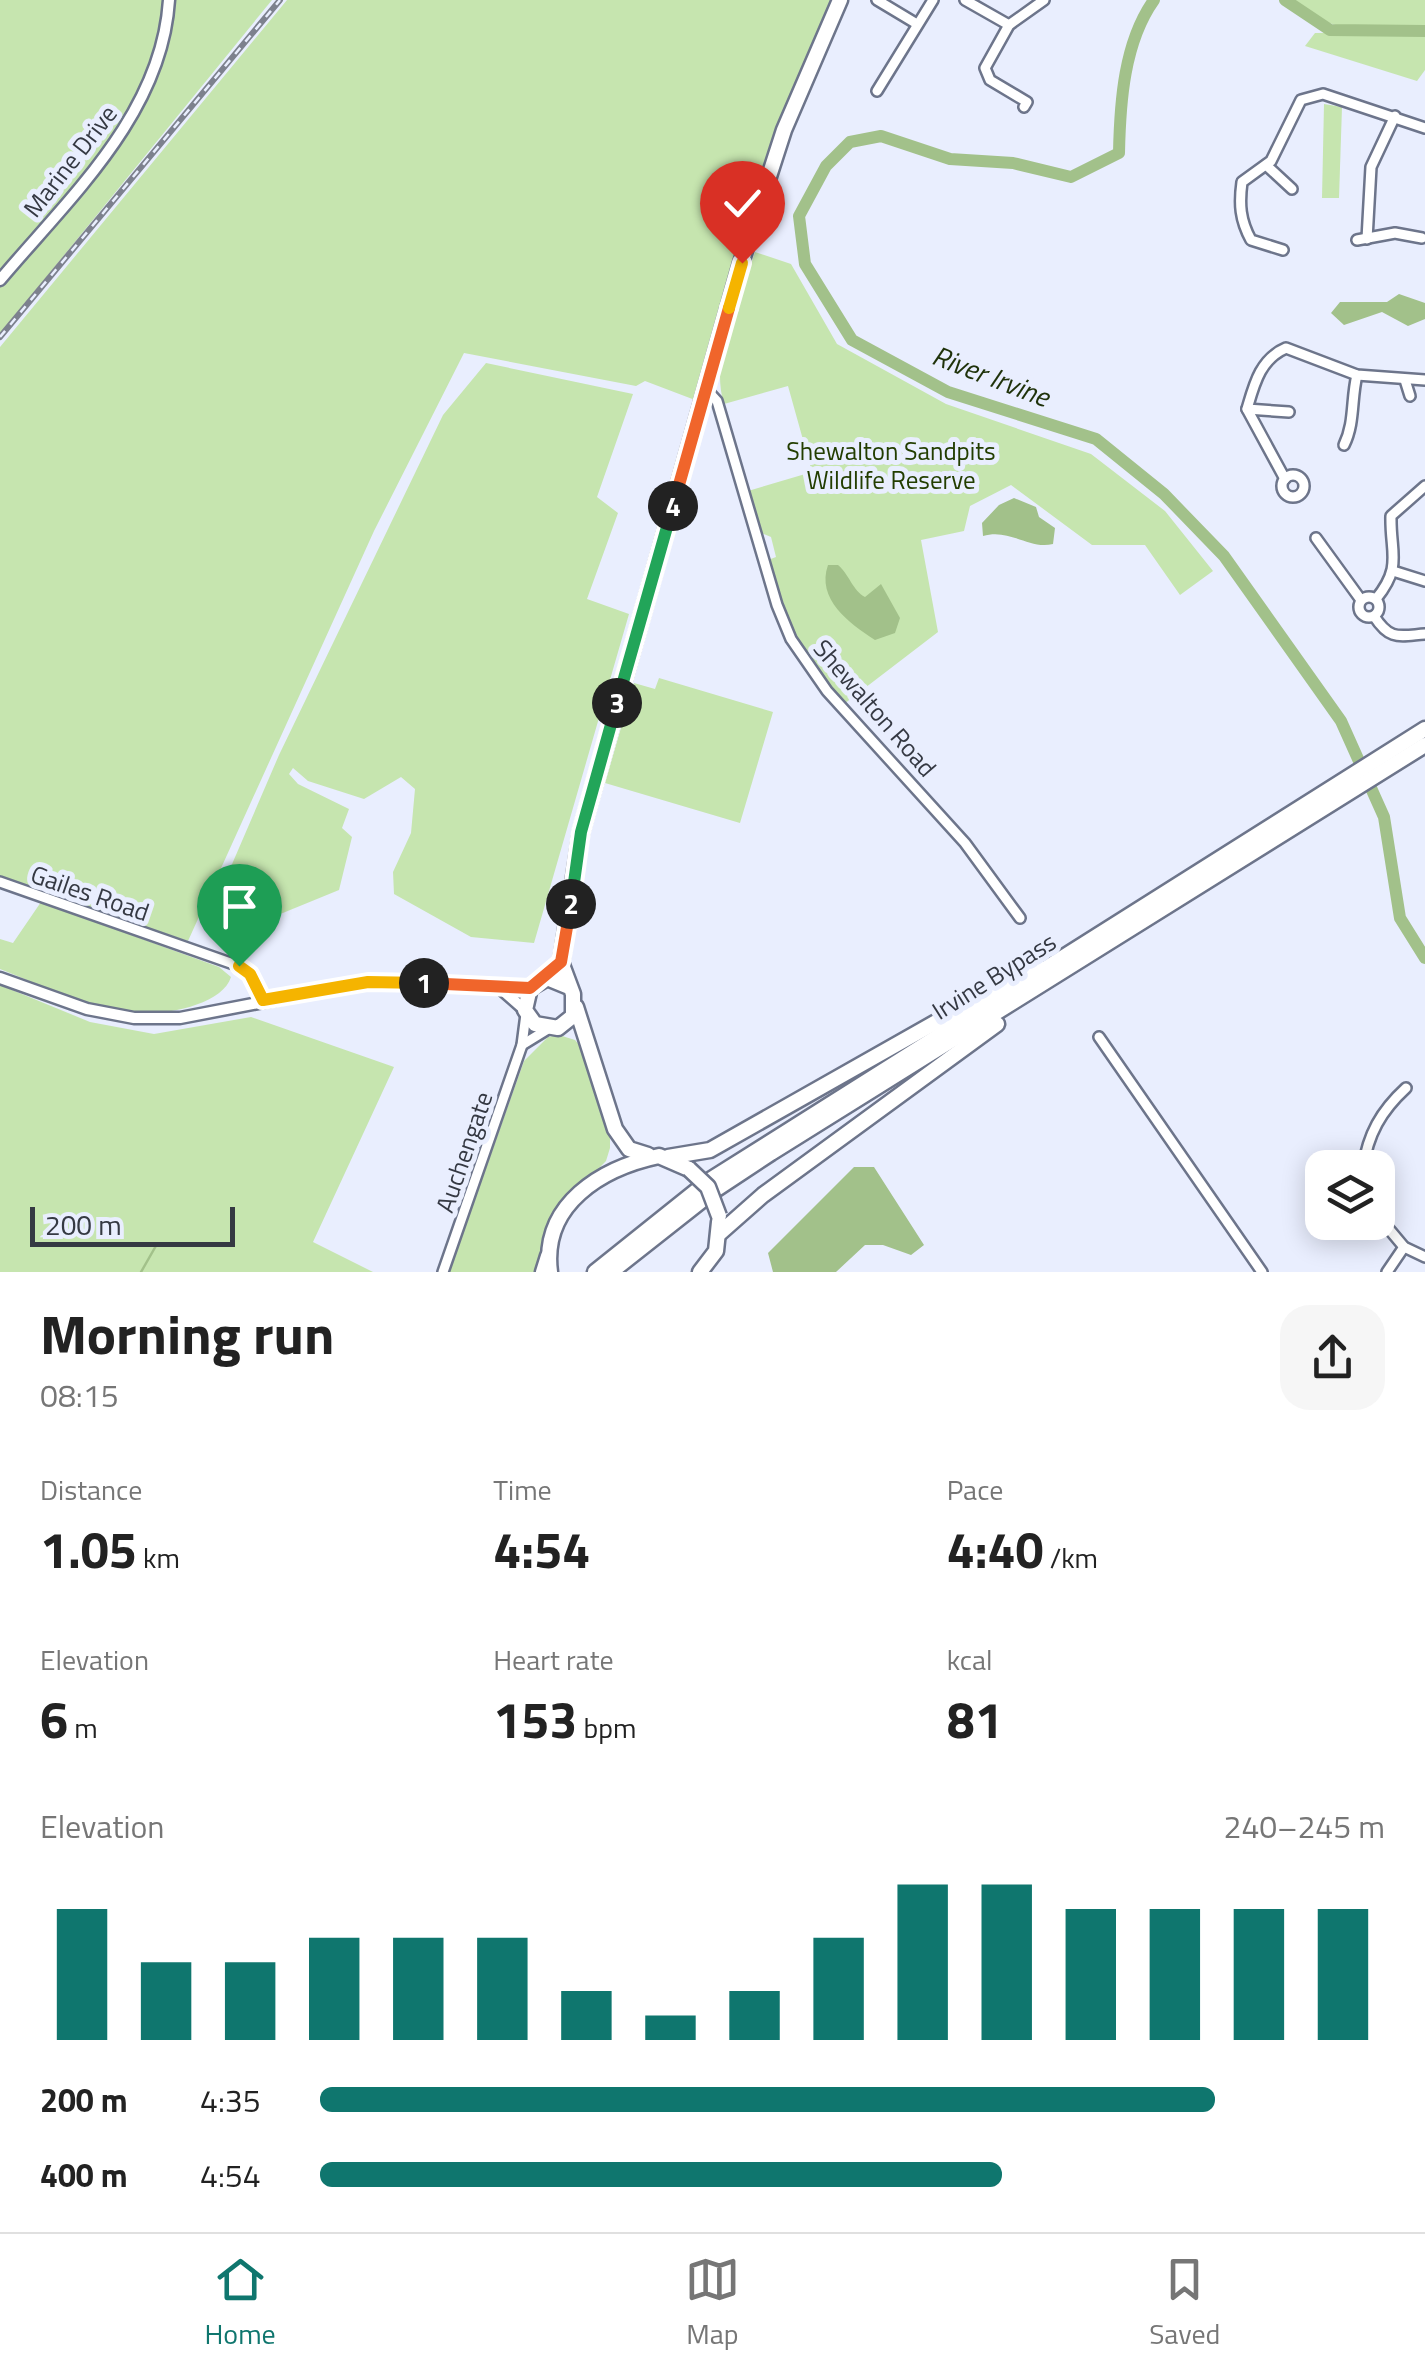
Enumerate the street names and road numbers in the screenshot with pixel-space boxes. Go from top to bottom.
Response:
street label: Marine Drive [14,97,126,225]
street label: Shewalton Road [804,631,946,785]
street label: Gailes Road [26,855,154,931]
street label: Irvine Bypass [924,923,1064,1029]
street label: Auchengate [426,1087,502,1217]

